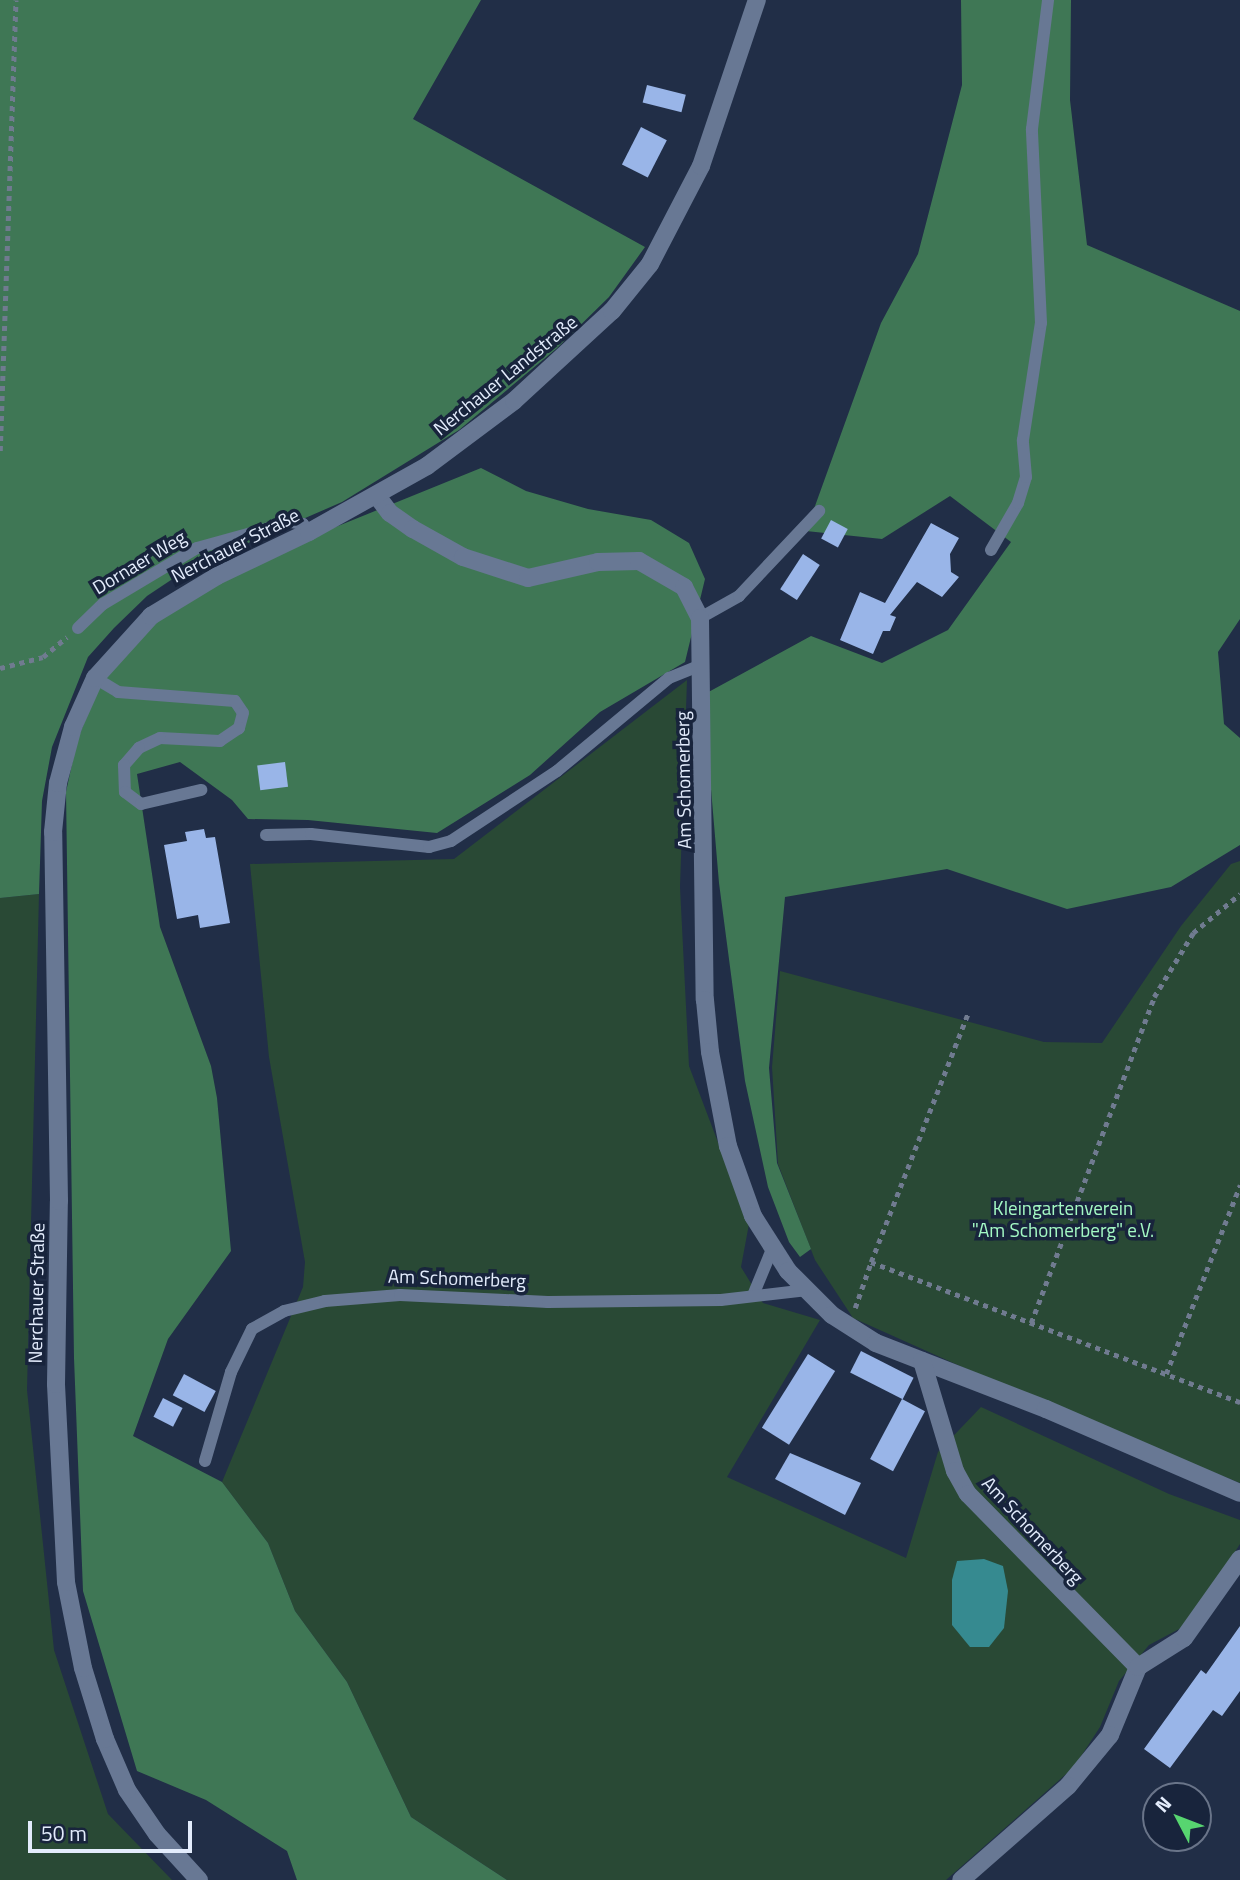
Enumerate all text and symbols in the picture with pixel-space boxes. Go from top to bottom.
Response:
street label: Nerchauer Landstraße [429,310,581,440]
street label: Nerchauer Straße [167,503,303,587]
street label: Dornaer Weg [88,525,190,599]
street label: Am Schomerberg [670,711,696,849]
park label: Kleingartenverein "Am Schomerberg" e.V. [972,1197,1154,1241]
street label: Nerchauer Straße [23,1223,49,1363]
street label: Am Schomerberg [388,1264,526,1292]
street label: Am Schomerberg [978,1472,1088,1588]
north arrow [1142,1782,1212,1852]
text: N [1147,1789,1178,1819]
scale bar [32,1806,196,1850]
text: 50 m [41,1817,87,1849]

